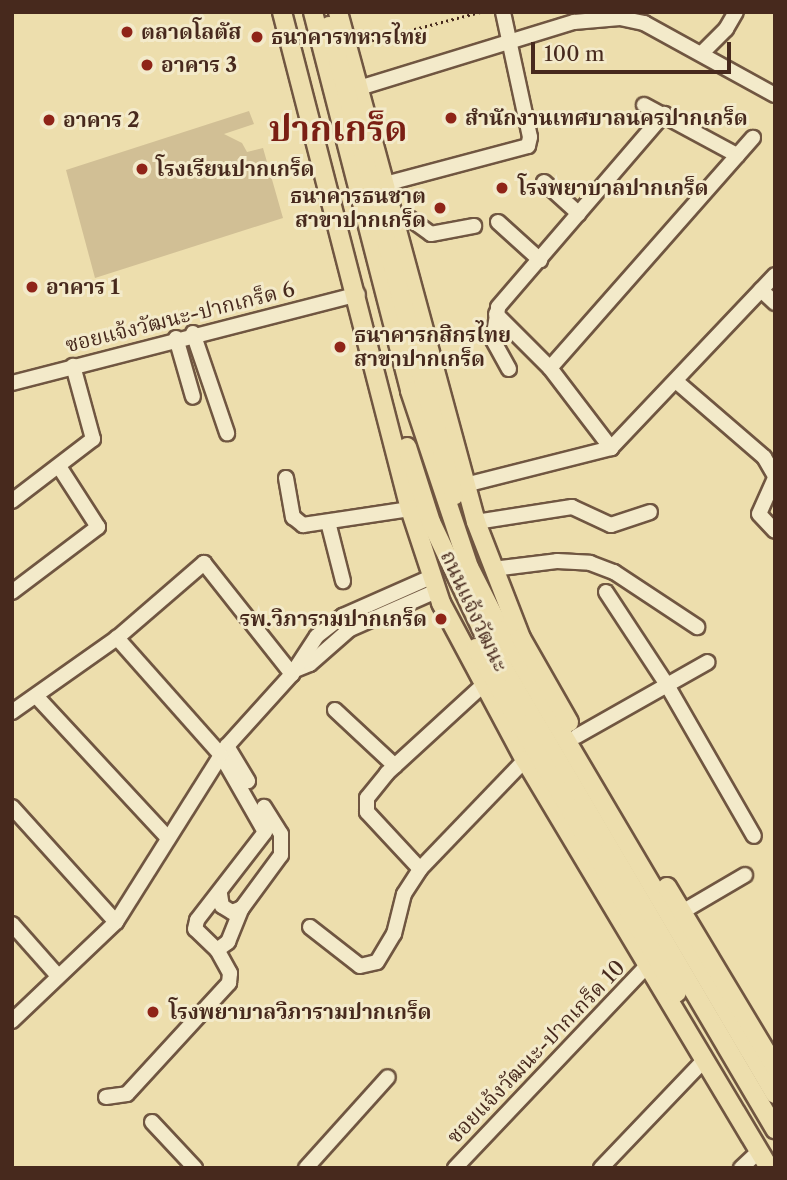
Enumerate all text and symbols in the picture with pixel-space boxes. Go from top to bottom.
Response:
place label: ตลาดโลตัส [141,19,241,45]
marker: ตลาดโลตัส [119,24,135,40]
place label: ธนาคารทหารไทย [271,24,427,50]
scale bar [535,28,734,72]
marker: ธนาคารทหารไทย [249,29,265,45]
text: 100 m [544,41,605,66]
place label: อาคาร 3 [161,52,237,78]
marker: อาคาร 3 [139,57,155,73]
place label: สำนักงานเทศบาลนครปากเกร็ด [465,105,748,131]
place label: อาคาร 2 [63,107,140,133]
district label: ปากเกร็ด [269,108,407,150]
marker: สำนักงานเทศบาลนครปากเกร็ด [443,110,459,126]
marker: อาคาร 2 [41,112,57,128]
place label: โรงเรียนปากเกร็ด [156,156,315,182]
marker: โรงเรียนปากเกร็ด [134,161,150,177]
place label: โรงพยาบาลปากเกร็ด [518,175,709,201]
marker: โรงพยาบาลปากเกร็ด [492,178,512,198]
place label: ธนาคารธนชาต สาขาปากเกร็ด [290,183,426,233]
marker: ธนาคารธนชาต สาขาปากเกร็ด [432,200,448,216]
place label: อาคาร 1 [46,274,120,300]
street label: ซอยแจ้งวัฒนะ-ปากเกร็ด 6 [63,276,297,358]
marker: อาคาร 1 [24,279,40,295]
place label: ธนาคารกสิกรไทย สาขาปากเกร็ด [354,322,511,372]
marker: ธนาคารกสิกรไทย สาขาปากเกร็ด [332,339,348,355]
street label: ถนนแจ้งวัฒนะ [435,546,513,676]
place label: รพ.วิภารามปากเกร็ด [240,606,427,632]
marker: รพ.วิภารามปากเกร็ด [433,611,449,627]
street label: ซอยแจ้งวัฒนะ-ปากเกร็ด 10 [442,955,630,1149]
place label: โรงพยาบาลวิภารามปากเกร็ด [169,999,431,1025]
marker: โรงพยาบาลวิภารามปากเกร็ด [143,1002,163,1022]

